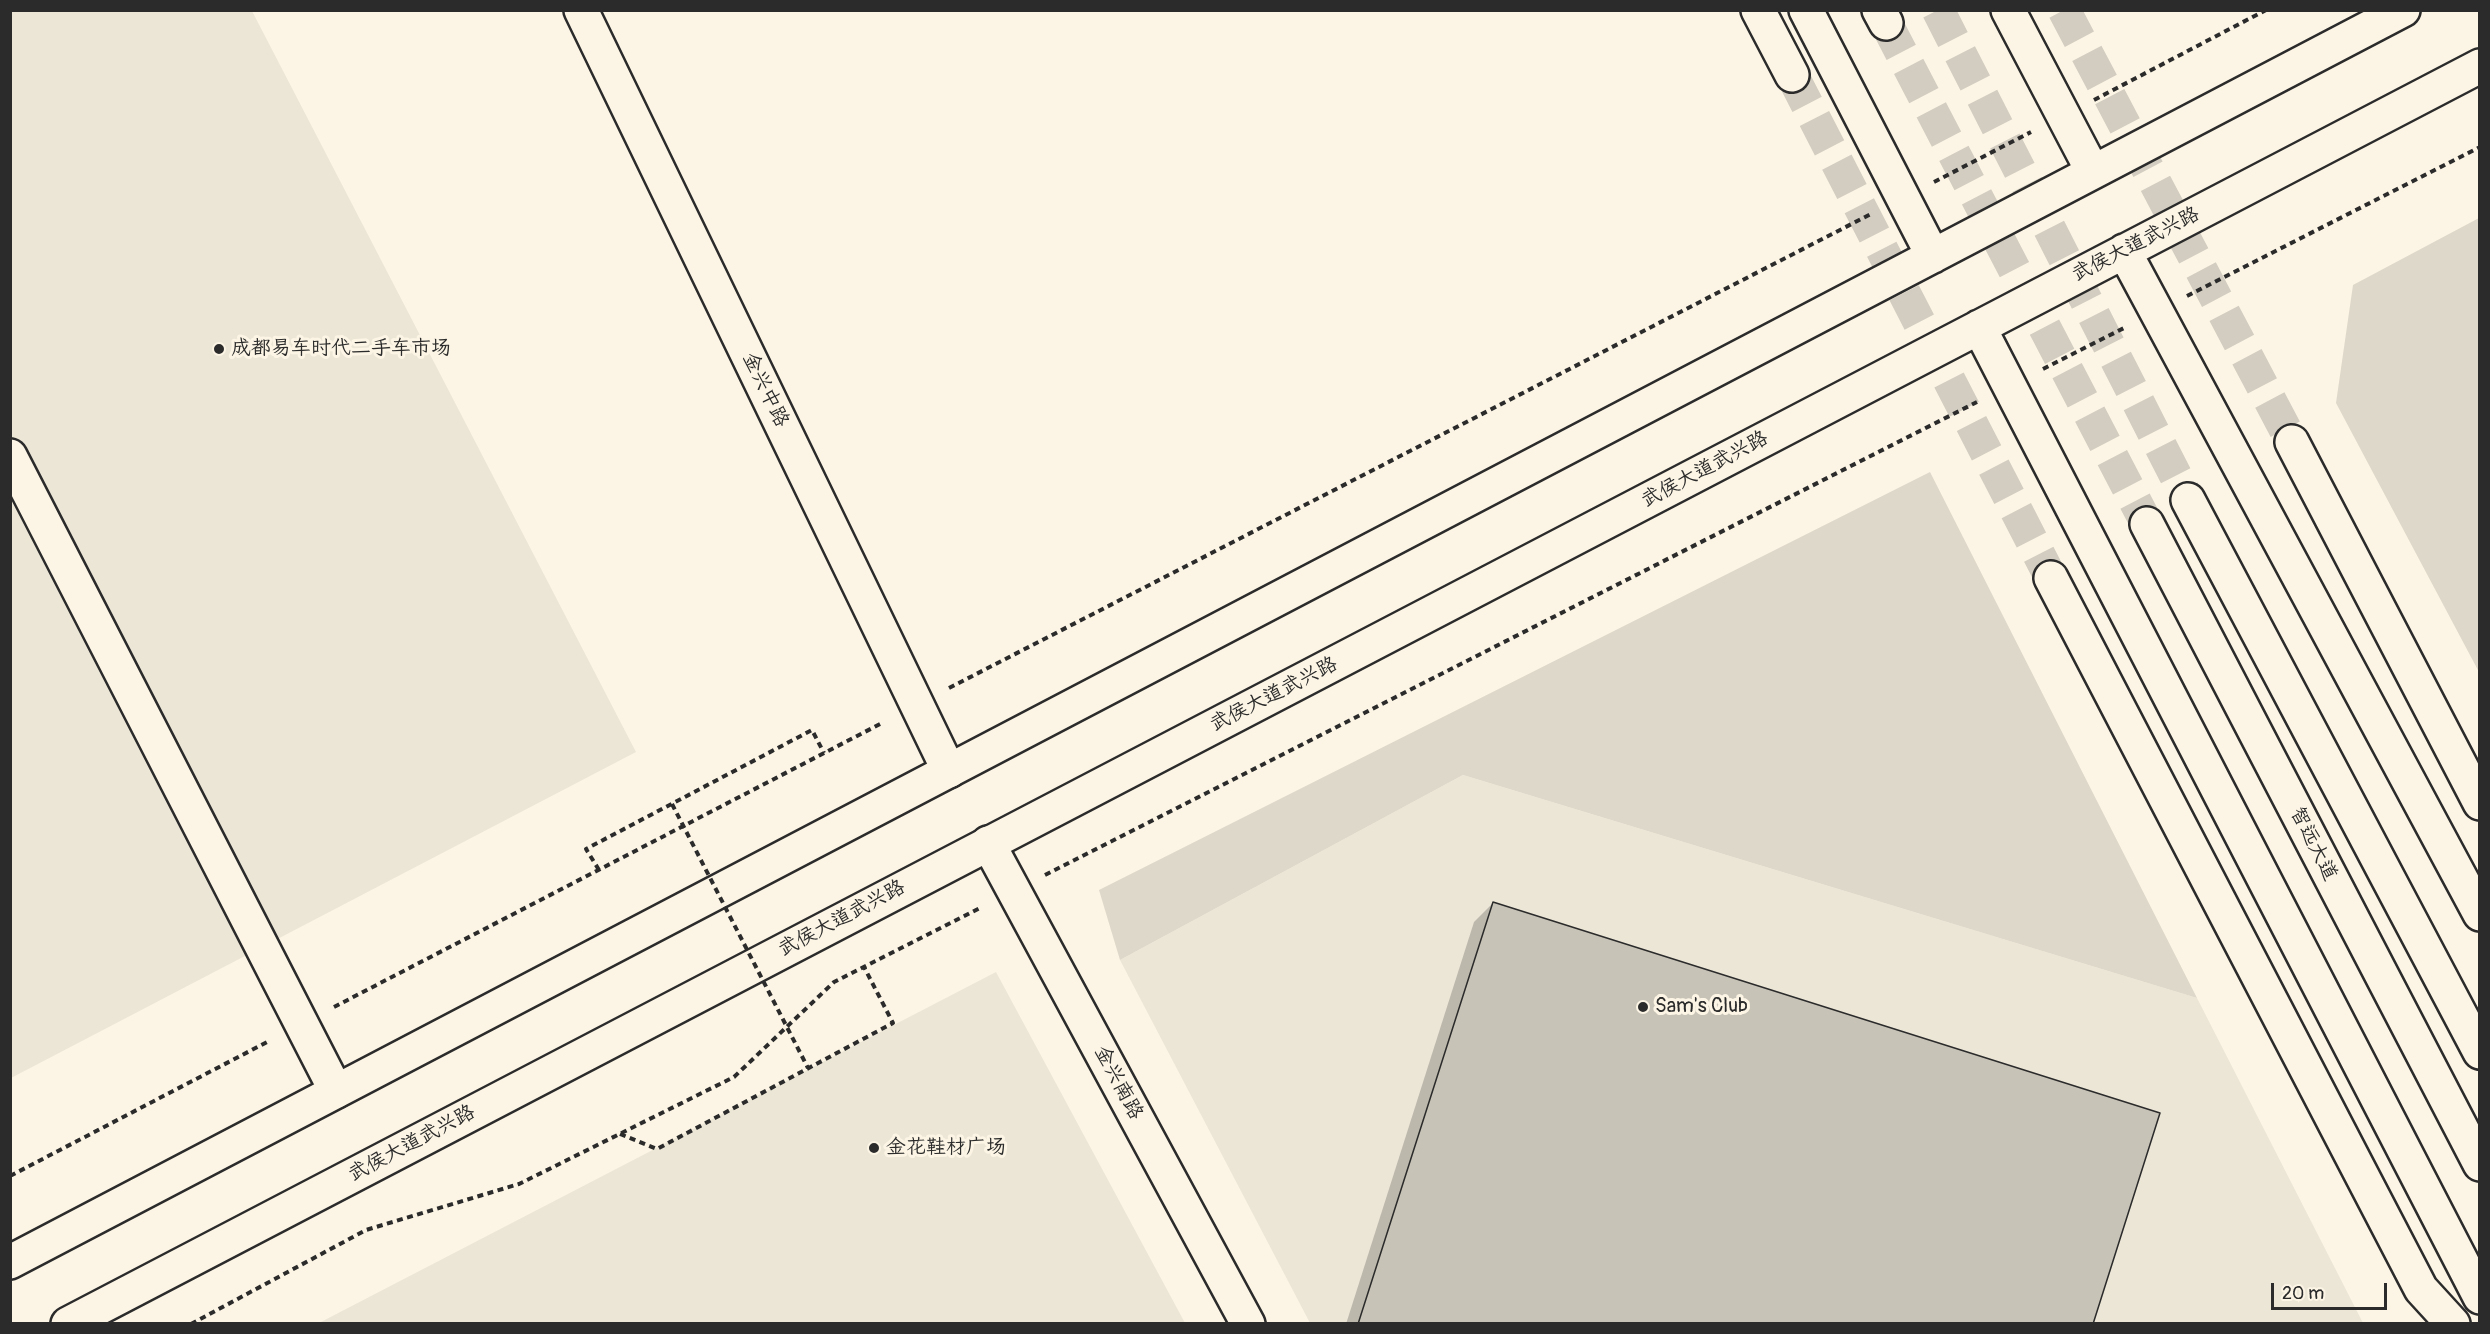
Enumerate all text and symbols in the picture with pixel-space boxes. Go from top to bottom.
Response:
street label: 武侯大道武兴路 [2068,203,2204,287]
place label: 成都易车时代二手车市场 [231,337,451,361]
marker: 成都易车时代二手车市场 [212,342,226,356]
street label: 金兴中路 [737,349,793,431]
street label: 武侯大道武兴路 [1638,427,1772,513]
street label: 武侯大道武兴路 [1206,653,1342,737]
street label: 智远大道 [2284,803,2342,885]
street label: 武侯大道武兴路 [775,876,909,962]
place label: Sam's Club [1655,995,1748,1019]
marker: Sam's Club [1636,1000,1650,1014]
street label: 金兴南路 [1089,1042,1147,1124]
street label: 武侯大道武兴路 [345,1101,479,1187]
place label: 金花鞋材广场 [886,1136,1006,1160]
marker: 金花鞋材广场 [867,1141,881,1155]
scale bar [2274,1271,2390,1309]
text: 20 m [2282,1282,2324,1305]

